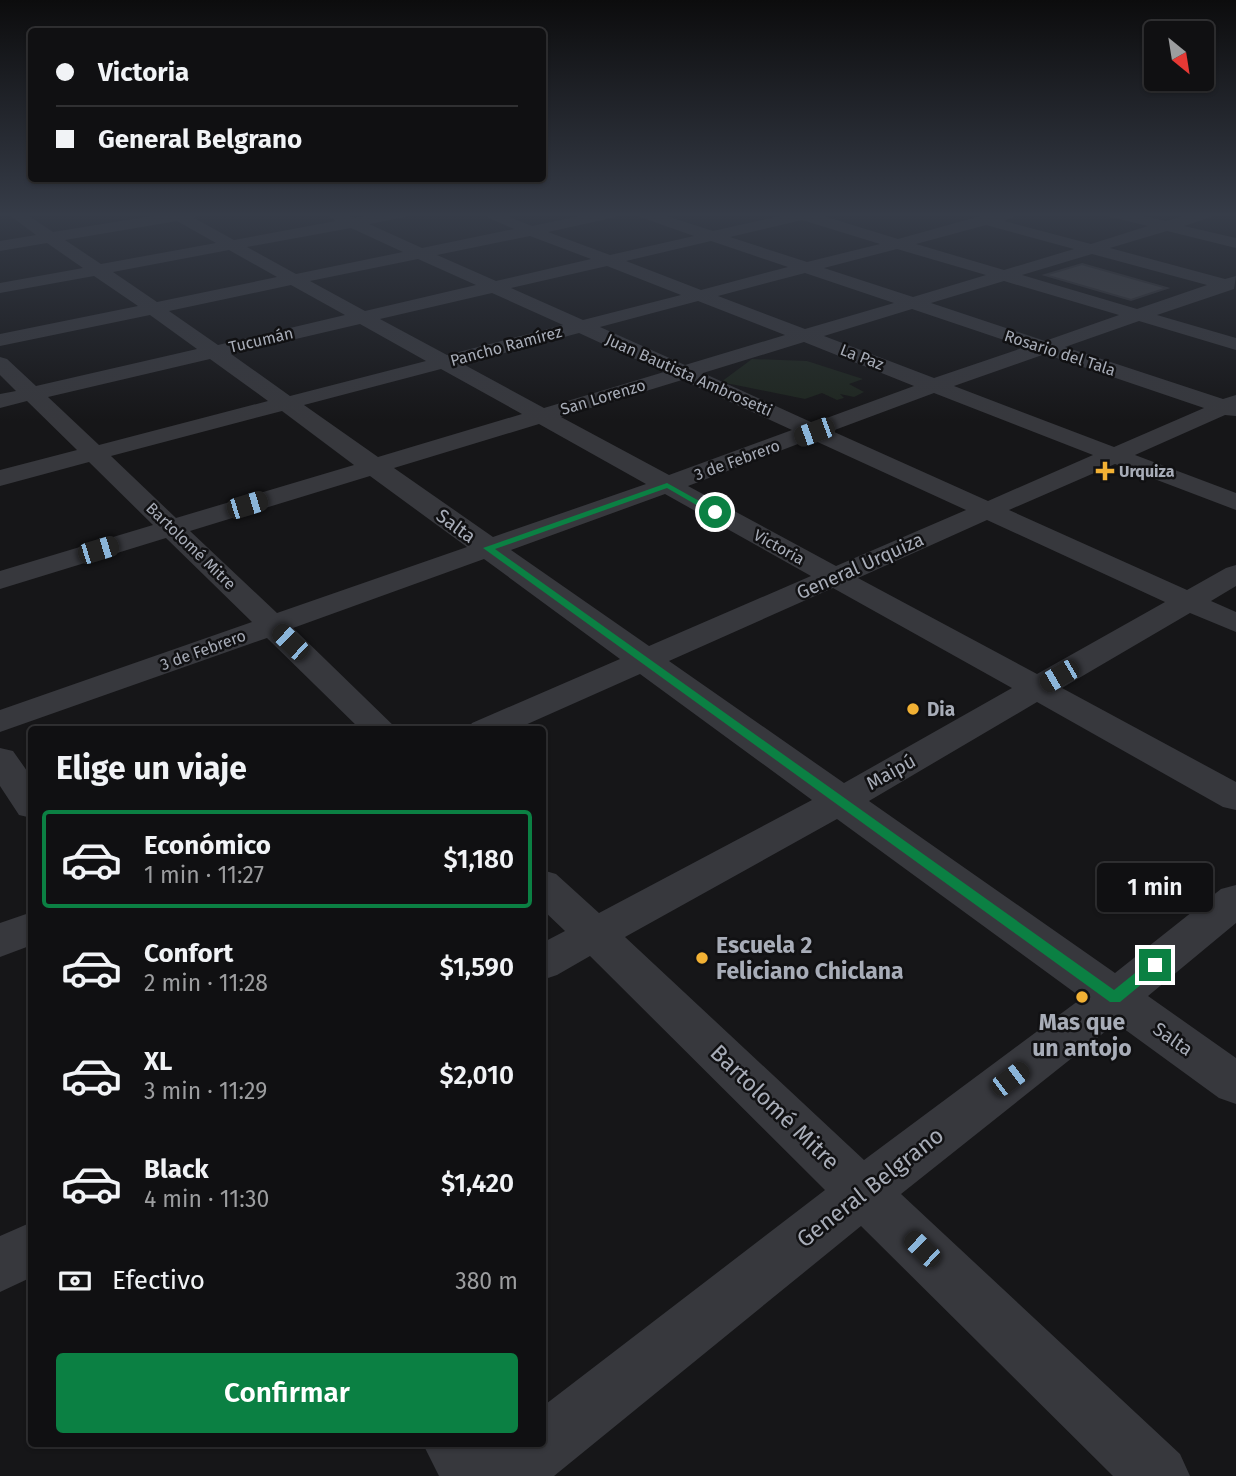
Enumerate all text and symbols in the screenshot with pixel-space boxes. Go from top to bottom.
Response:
north arrow [1144,21,1214,91]
map controls [1144,21,1214,91]
text: Victoria [98,57,189,88]
text: General Belgrano [98,124,302,155]
street label: Pancho Ramírez [448,322,564,370]
street label: Tucumán [227,323,295,357]
street label: Rosario del Tala [1002,326,1118,380]
street label: Juan Bautista Ambrosetti [603,330,775,420]
street label: La Paz [838,340,886,374]
street label: San Lorenzo [558,375,648,419]
car [791,415,838,449]
street label: 3 de Febrero [692,436,782,484]
place label: Urquiza [1119,462,1175,481]
marker: Urquiza [1097,463,1113,479]
car [224,489,271,521]
route start [699,496,731,528]
street label: Bartolomé Mitre [142,498,240,594]
street label: Salta [432,504,480,548]
street label: Victoria [750,525,808,569]
street label: General Urquiza [793,528,927,604]
car [75,534,122,566]
car [268,620,313,664]
street label: 3 de Febrero [158,626,248,674]
car [1036,656,1083,696]
place label: Dia [927,698,955,721]
marker: Dia [905,701,921,717]
text: Elige un viaje [56,749,247,787]
street label: Maipú [862,749,920,795]
icon: car [60,828,123,891]
text: Económico [144,830,271,861]
text: $1,180 [443,844,514,875]
text: 1 min · 11:27 [144,861,264,889]
callout: 1 min [1097,864,1213,912]
text: 1 min [1127,873,1183,901]
place label: Escuela 2 Feliciano Chiclana [716,931,904,985]
icon: car [60,936,123,999]
text: Confort [144,938,233,969]
route end [1139,949,1171,981]
marker: Escuela 2 Feliciano Chiclana [694,950,710,966]
text: $1,590 [440,952,514,983]
text: 2 min · 11:28 [144,969,268,997]
marker: Mas que un antojo [1074,989,1090,1005]
place label: Mas que un antojo [1032,1008,1132,1062]
street label: Salta [1149,1017,1197,1061]
street label: Bartolomé Mitre [705,1038,845,1176]
icon: car [60,1044,123,1107]
text: XL [144,1046,172,1077]
car [987,1058,1034,1100]
text: $2,010 [440,1060,514,1091]
text: 3 min · 11:29 [144,1077,267,1105]
street label: General Belgrano [791,1121,949,1253]
icon: car [60,1152,123,1215]
text: Black [144,1154,209,1185]
text: $1,420 [441,1168,514,1199]
text: 4 min · 11:30 [144,1185,269,1213]
car [900,1227,945,1271]
icon: cash [56,1262,94,1300]
text: Efectivo [112,1265,205,1296]
text: 380 m [455,1267,518,1295]
button: Confirmar [56,1353,518,1433]

